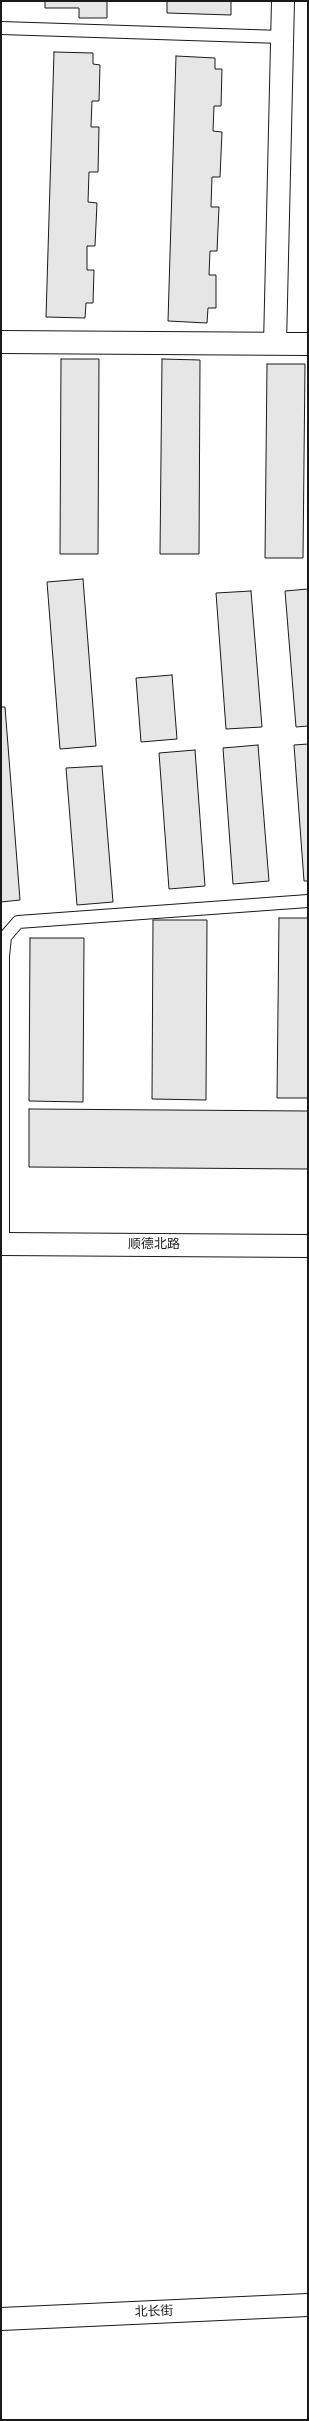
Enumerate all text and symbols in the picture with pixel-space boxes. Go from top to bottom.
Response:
street label: 顺德北路 [128,1237,180,1253]
street label: 北长街 [134,2304,174,2320]

